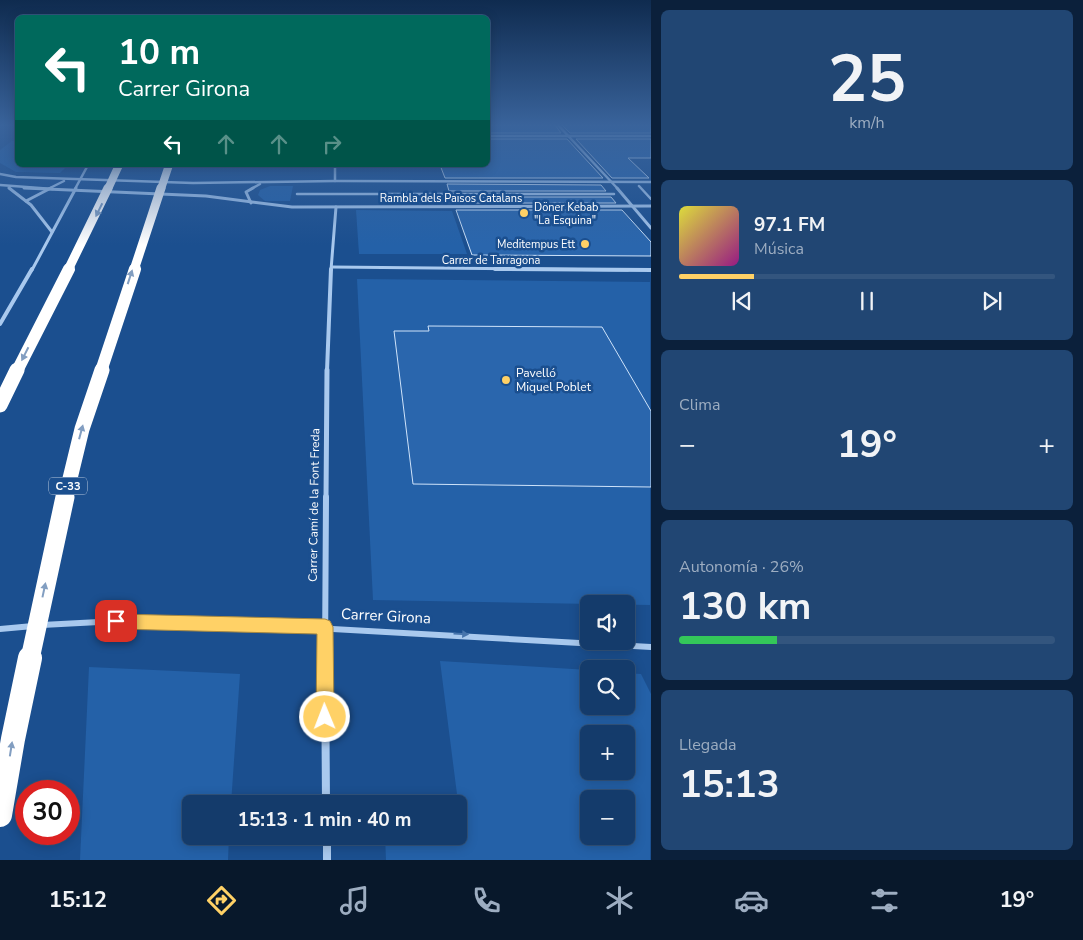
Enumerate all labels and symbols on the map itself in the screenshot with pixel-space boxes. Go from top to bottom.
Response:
street label: Rambla dels Països Catalans [380,191,522,206]
place label: Döner Kebab "La Esquina" [534,200,598,228]
one-way arrow [95,202,103,217]
marker: Döner Kebab "La Esquina" [518,207,530,219]
place label: Meditempus Ett [497,237,575,252]
marker: Meditempus Ett [579,238,591,250]
street label: Carrer de Tarragona [442,253,540,268]
one-way arrow [127,270,135,285]
one-way arrow [21,347,29,361]
place label: Pavelló Miquel Poblet [516,365,592,395]
marker: Pavelló Miquel Poblet [500,374,512,386]
one-way arrow [78,425,86,440]
street label: Carrer Camí de la Font Freda [305,428,323,582]
road number: C-33 [49,478,87,494]
one-way arrow [40,583,48,598]
pin [95,600,137,642]
street label: Carrer Girona [340,604,432,628]
one-way arrow [453,631,469,639]
position arrow [298,690,350,742]
one-way arrow [7,741,15,757]
speed limit sign: 30 [15,780,80,845]

